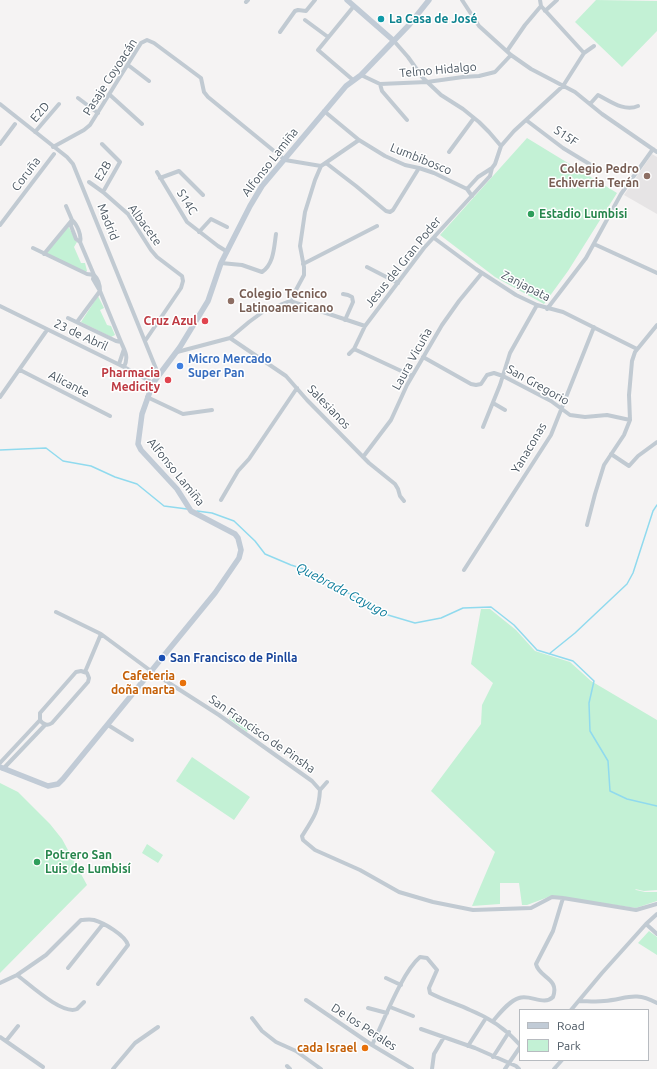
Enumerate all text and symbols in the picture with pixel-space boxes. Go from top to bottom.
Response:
place label: La Casa de José [389,12,477,26]
marker: La Casa de José [376,14,386,24]
street label: Pasaje Coyoacán [80,36,140,118]
street label: Telmo Hidalgo [399,59,477,81]
street label: E2D [27,99,53,125]
street label: S15F [551,123,581,149]
street label: Alfonso Lamiña [239,125,301,199]
street label: Lumbibosco [388,140,454,178]
street label: Coruña [9,154,43,194]
street label: E2B [91,158,115,184]
place label: Colegio Pedro Echiverria Terán [548,162,639,190]
marker: Colegio Pedro Echiverria Terán [642,171,652,181]
street label: S14C [174,187,200,217]
street label: Madrid [94,202,122,242]
street label: Albacete [125,202,165,248]
place label: Estadio Lumbisi [539,207,627,221]
marker: Estadio Lumbisi [526,209,536,219]
street label: Jesus del Gran Poder [362,214,444,310]
street label: Zanjapata [499,268,553,304]
place label: Colegio Tecnico Latinoamericano [239,287,333,315]
marker: Colegio Tecnico Latinoamericano [226,296,236,306]
place label: Cruz Azul [143,314,197,328]
street label: 23 de Abril [52,316,110,354]
marker: Cruz Azul [200,316,210,326]
street label: Laura Vicuña [389,325,435,393]
place label: Micro Mercado Super Pan [188,352,272,380]
marker: Micro Mercado Super Pan [175,361,185,371]
street label: San Gregorio [504,362,572,408]
place label: Pharmacia Medicity [101,366,160,394]
street label: Alicante [46,368,92,400]
marker: Pharmacia Medicity [163,375,173,385]
street label: Salesianos [305,382,353,432]
street label: Yanaconas [508,420,550,476]
street label: Alfonso Lamiña [144,435,208,509]
water label: Quebrada Cayugo [293,559,391,621]
place label: San Francisco de Pinlla [170,651,298,665]
marker: San Francisco de Pinlla [157,653,167,663]
place label: Cafeteria doña marta [111,669,175,697]
marker: Cafeteria doña marta [178,678,188,688]
street label: San Francisco de Pinsha [206,692,318,776]
place label: Potrero San Luis de Lumbisí [45,848,131,876]
marker: Potrero San Luis de Lumbisí [32,857,42,867]
street label: De los Perales [329,1000,399,1054]
legend [519,1009,649,1061]
text: Road [557,1019,585,1032]
text: Park [557,1039,581,1052]
place label: cada Israel [297,1041,357,1055]
marker: cada Israel [360,1043,370,1053]

